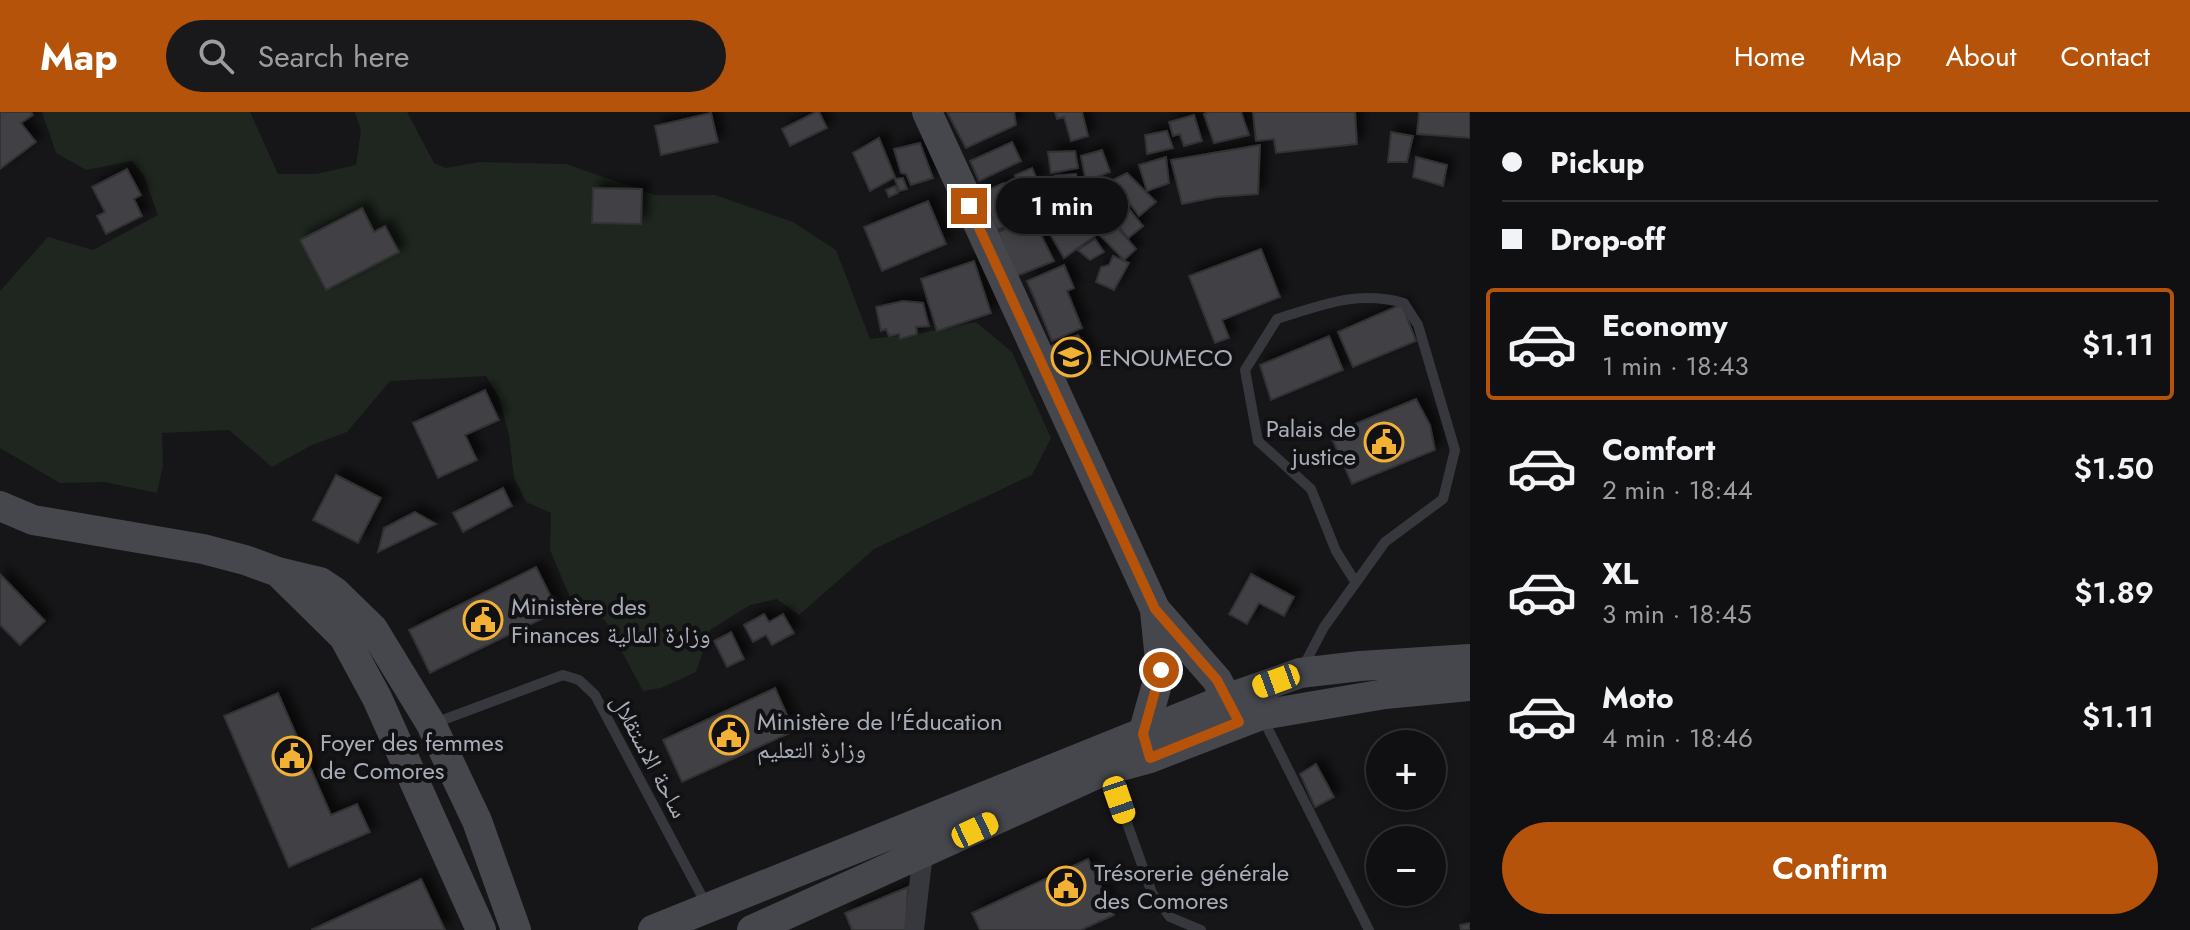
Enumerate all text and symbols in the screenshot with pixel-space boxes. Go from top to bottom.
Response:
search box [166,20,726,92]
text: Map [40,29,118,84]
icon: search [194,34,238,78]
text: Search here [258,35,410,78]
text: Home [1734,36,1805,77]
text: Map [1849,36,1901,77]
text: About [1945,36,2017,77]
text: Contact [2061,36,2150,77]
text: Pickup [1550,141,1645,184]
callout: 1 min [997,178,1129,234]
text: 1 min [1030,187,1094,225]
route end [951,188,987,224]
text: Drop-off [1550,218,1665,261]
text: Economy [1602,304,1728,347]
icon: car [1506,308,1578,380]
text: $1.11 [2082,323,2154,366]
school or university icon: ENOUMECO [1050,336,1092,378]
place label: ENOUMECO [1099,340,1233,375]
text: 1 min · 18:43 [1602,347,1749,385]
place label: Palais de justice [1266,411,1356,474]
public building icon: Palais de justice [1363,421,1405,463]
text: Comfort [1602,428,1715,471]
icon: car [1506,432,1578,504]
text: $1.50 [2074,447,2154,490]
text: 2 min · 18:44 [1602,471,1753,509]
text: XL [1602,552,1638,595]
icon: car [1506,556,1578,628]
text: $1.89 [2074,571,2154,614]
place label: Ministère des Finances وزارة المالية [511,589,711,652]
text: 3 min · 18:45 [1602,595,1752,633]
public building icon: Ministère des Finances وزارة المالية [462,599,504,641]
route start [1143,652,1179,688]
car [1249,662,1303,700]
text: Moto [1602,676,1674,719]
icon: car [1506,680,1578,752]
street label: ساحة الاستقلال [603,688,697,824]
text: $1.11 [2082,695,2154,738]
place label: Ministère de l'Éducation وزارة التعليم [757,704,1003,767]
public building icon: Ministère de l'Éducation وزارة التعليم [708,714,750,756]
text: 4 min · 18:46 [1602,719,1753,757]
place label: Foyer des femmes de Comores [320,725,504,788]
map controls [1366,730,1446,906]
button: + [1366,730,1446,810]
public building icon: Foyer des femmes de Comores [271,735,313,777]
car [1100,773,1138,827]
car [948,809,1002,851]
button: Confirm [1502,822,2158,914]
button: − [1366,826,1446,906]
place label: Trésorerie générale des Comores [1094,855,1289,918]
public building icon: Trésorerie générale des Comores [1045,865,1087,907]

